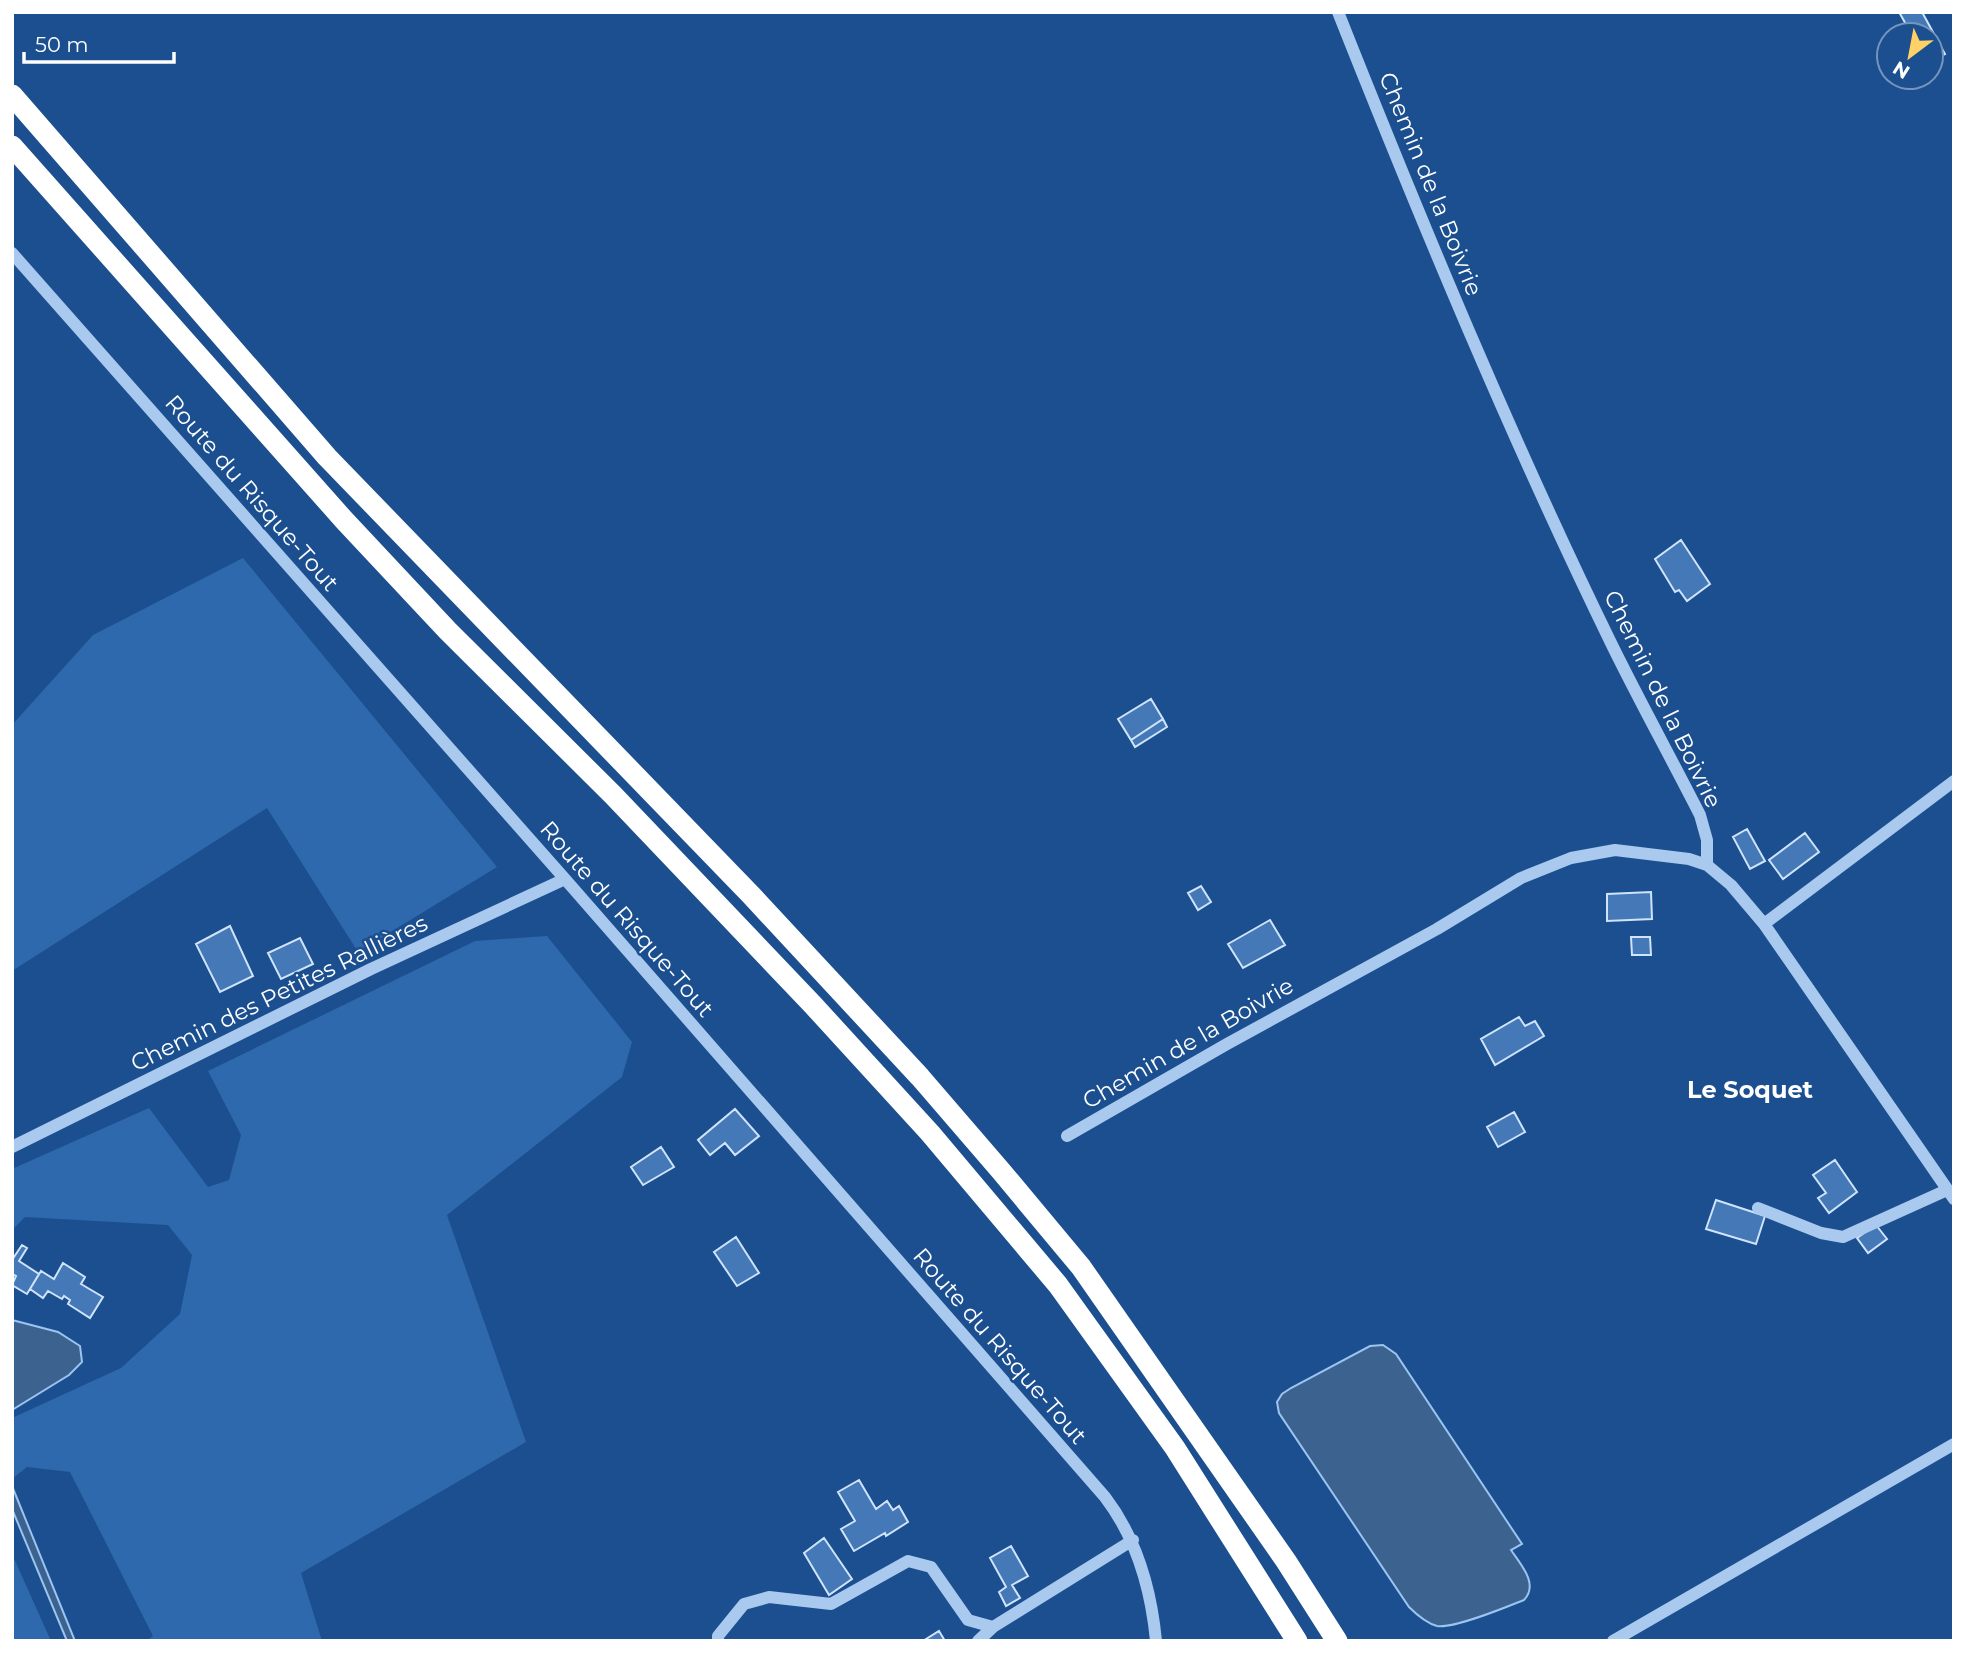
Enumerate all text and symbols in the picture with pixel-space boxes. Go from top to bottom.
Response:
scale bar [24,21,175,65]
north arrow [1875,21,1945,91]
text: 50 m [35,32,89,57]
text: N [1889,56,1914,84]
street label: Chemin de la Boivrie [1373,68,1489,300]
street label: Route du Risque-Tout [159,389,345,597]
street label: Chemin de la Boivrie [1598,586,1728,812]
street label: Route du Risque-Tout [534,815,720,1023]
street label: Chemin des Petites Rallières [126,909,432,1077]
street label: Chemin de la Boivrie [1078,971,1298,1115]
district label: Le Soquet [1687,1075,1814,1104]
street label: Route du Risque-Tout [907,1242,1093,1450]

